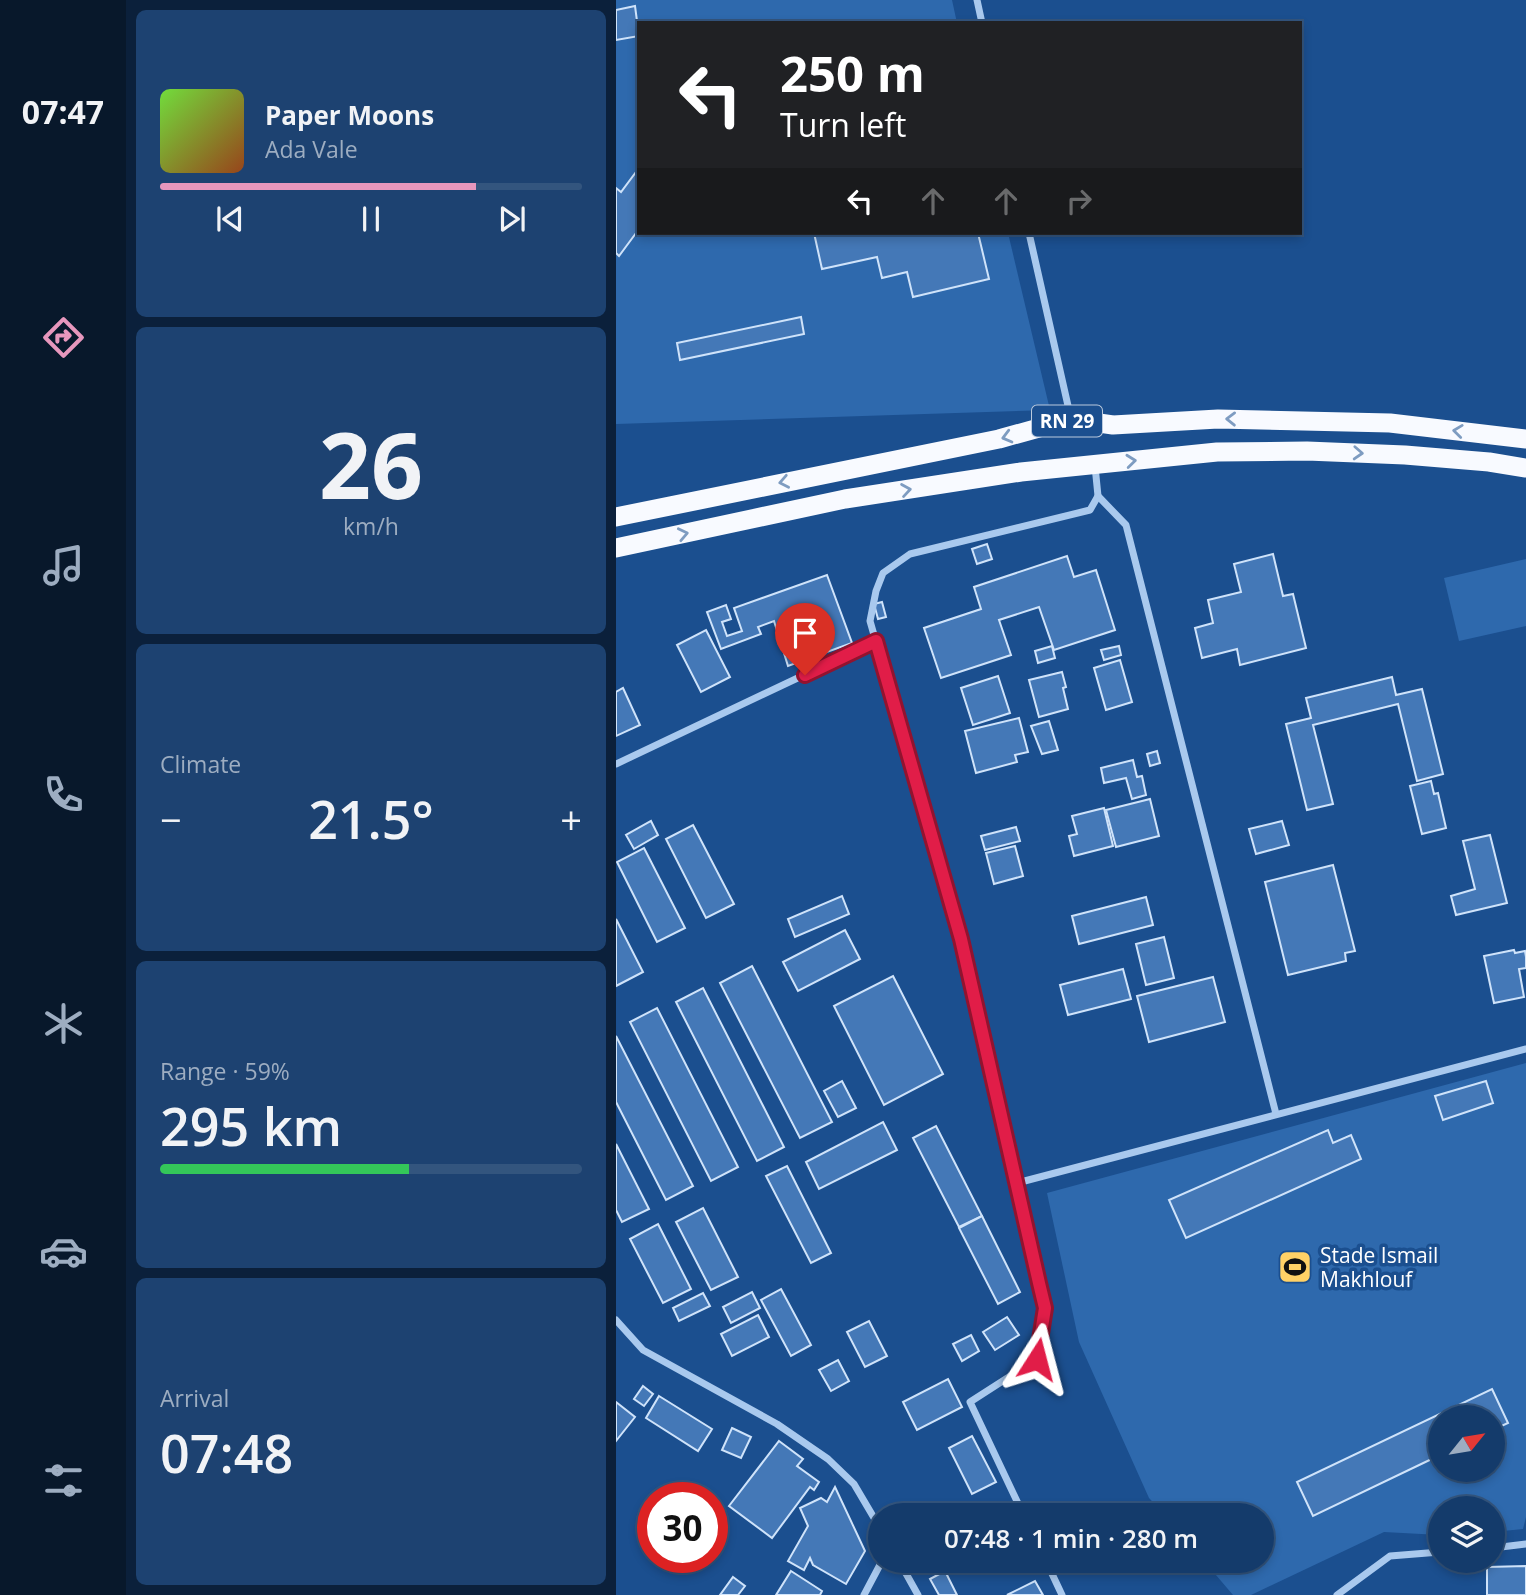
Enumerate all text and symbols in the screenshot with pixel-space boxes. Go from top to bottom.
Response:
text: 250 m [780,40,925,106]
icon: left [665,49,756,140]
text: 07:47 [22,90,104,133]
text: Paper Moons [265,97,434,133]
text: Turn left [780,103,906,146]
text: Ada Vale [265,133,358,165]
icon: left [841,182,879,220]
icon: ahead [914,182,952,220]
icon: ahead [987,182,1025,220]
icon: right [1060,182,1098,220]
icon: previous [211,200,249,238]
icon: pause [352,200,390,238]
icon: next [493,200,531,238]
icon: directions [39,313,88,362]
text: 26 [319,402,423,526]
road number: RN 29 [1032,406,1102,436]
one-way arrow [1226,411,1236,427]
one-way arrow [1452,423,1464,438]
one-way arrow [1001,429,1013,443]
one-way arrow [1353,446,1364,461]
one-way arrow [1126,453,1137,468]
one-way arrow [778,474,790,489]
one-way arrow [900,483,912,498]
text: km/h [343,510,399,542]
one-way arrow [677,527,689,542]
icon: music [39,541,88,590]
pin [775,603,835,675]
icon: arrive [786,614,824,652]
text: Climate [160,748,241,780]
icon: phone [39,770,88,819]
text: 21.5° [308,783,434,854]
text: − [160,793,182,845]
text: + [560,793,582,845]
icon: climate [39,999,88,1048]
text: Range · 59% [160,1055,290,1087]
text: 295 km [160,1090,342,1161]
icon: car [39,1227,88,1276]
place label: Stade Ismail Makhlouf [1320,1241,1438,1293]
sports icon: Stade Ismail Makhlouf [1276,1248,1314,1286]
position arrow [1000,1322,1074,1396]
text: Arrival [160,1382,229,1414]
north arrow [1428,1405,1505,1482]
map controls [1428,1405,1505,1573]
text: 07:48 [160,1417,293,1488]
icon: filters [39,1456,88,1505]
speed limit sign: 30 [637,1482,728,1573]
button: layers [1428,1496,1505,1573]
text: 07:48 · 1 min · 280 m [944,1520,1198,1556]

